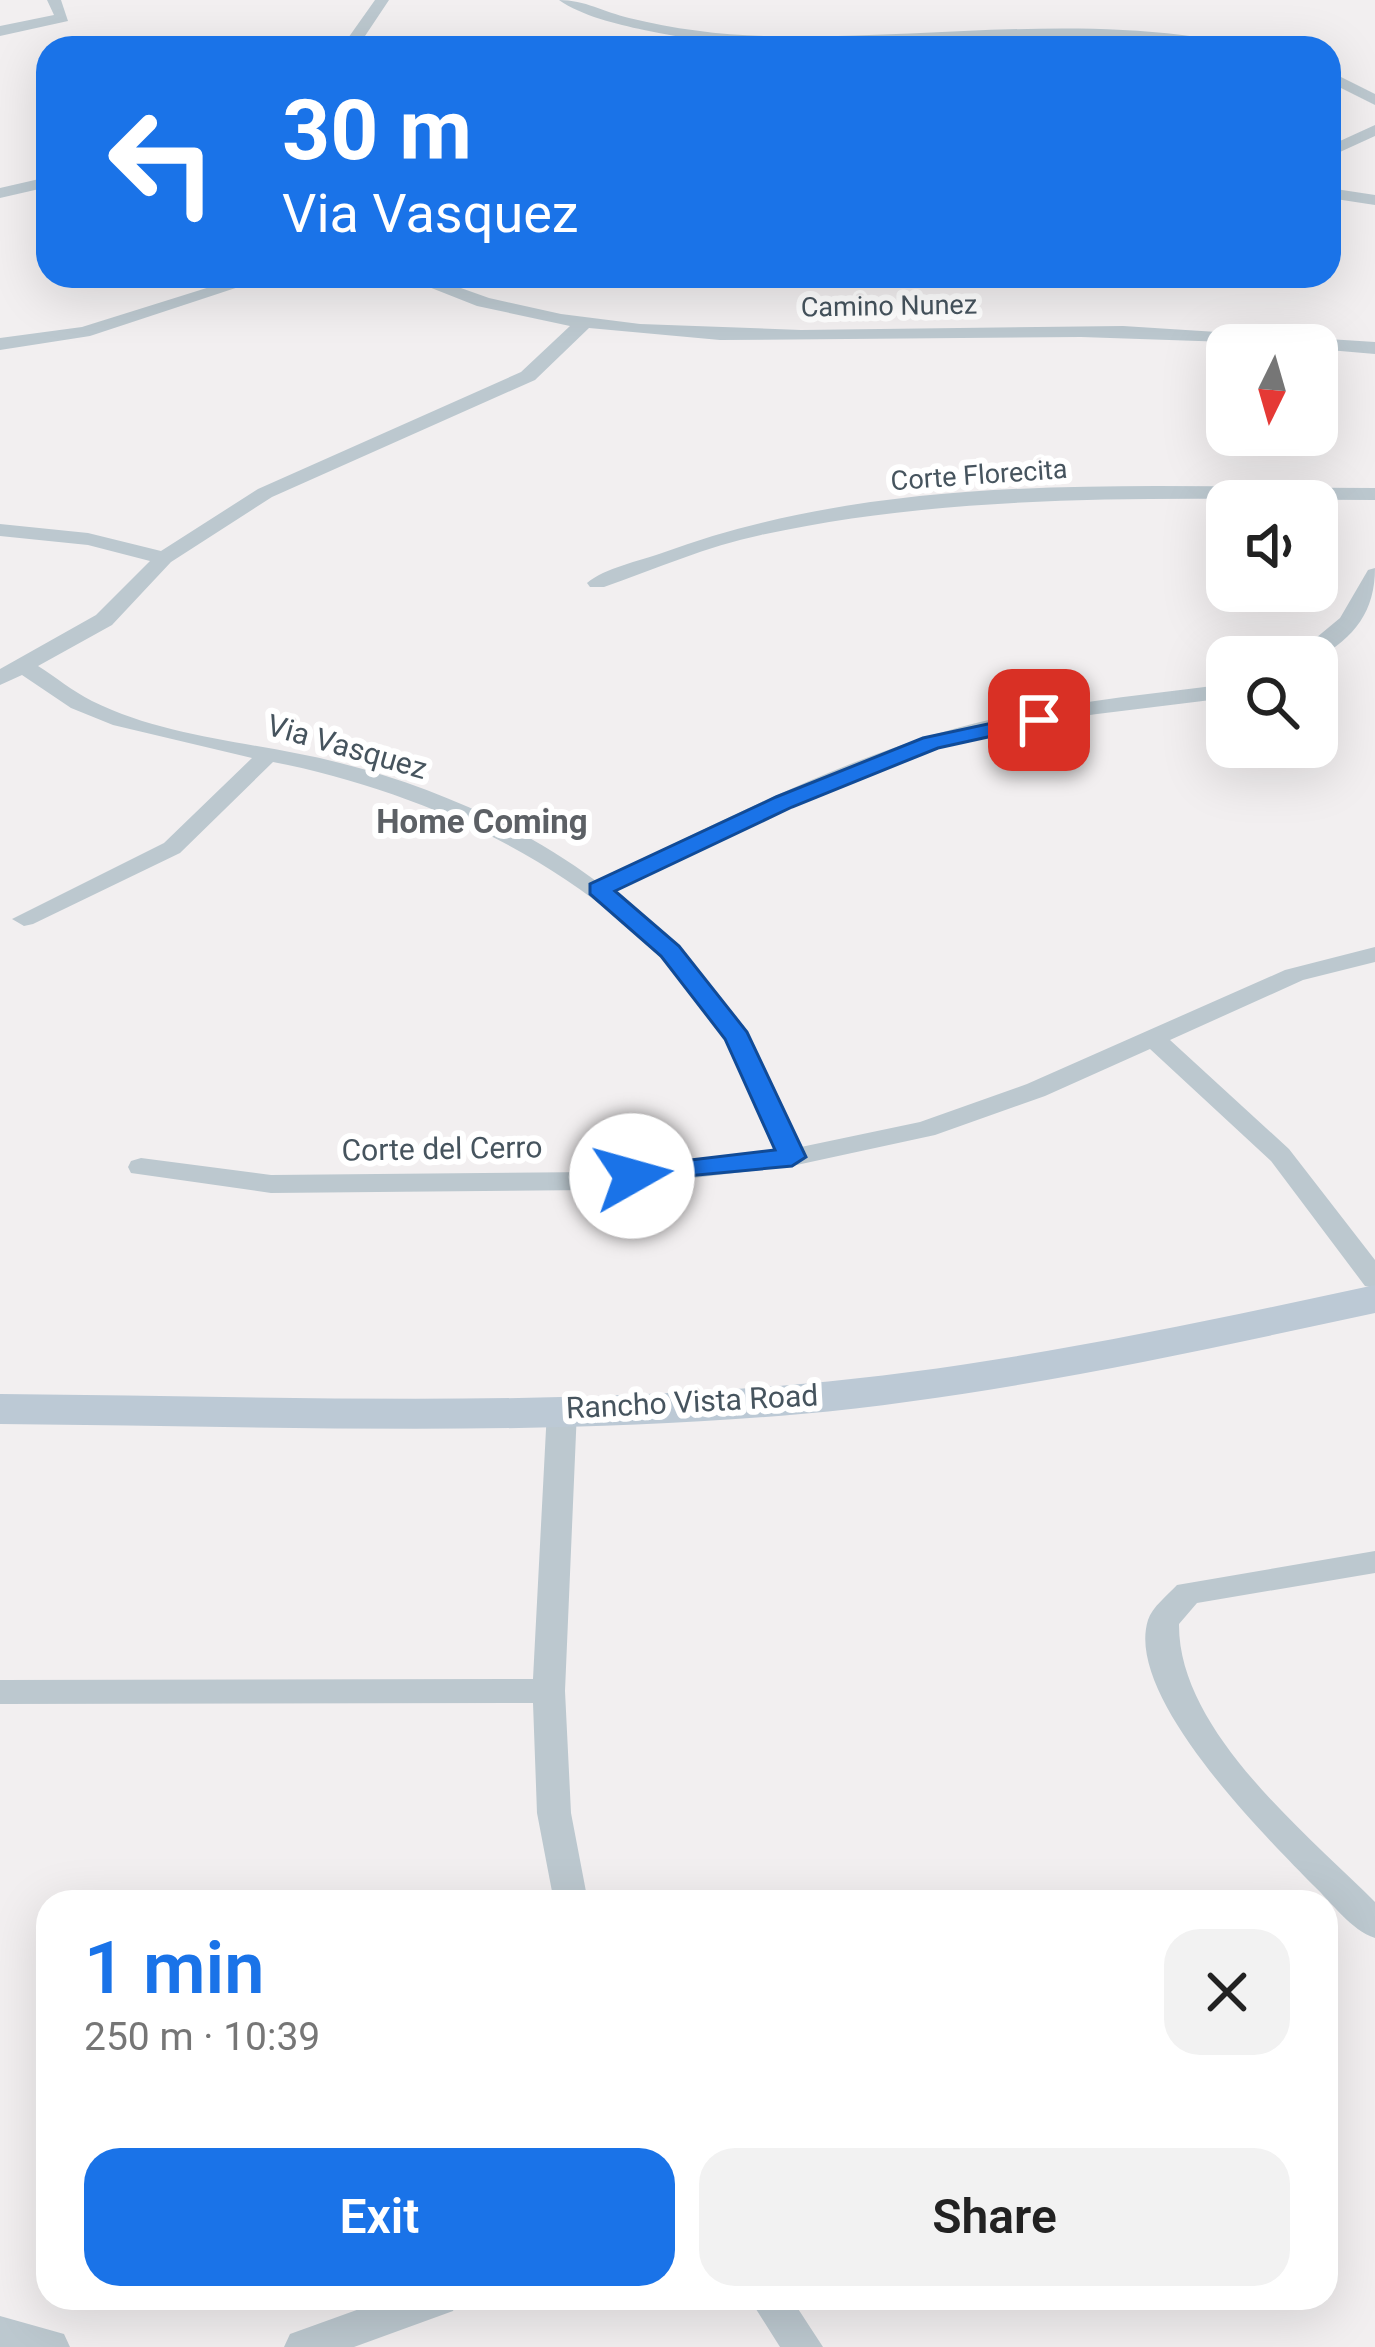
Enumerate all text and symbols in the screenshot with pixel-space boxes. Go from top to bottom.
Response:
text: 30 m [282,81,472,180]
icon: left [84,84,240,240]
text: Via Vasquez [282,182,579,245]
street label: Camino Nunez [801,288,977,324]
north arrow [1206,324,1338,456]
map controls [1206,324,1338,768]
street label: Corte Florecita [890,453,1068,497]
button: sound [1206,480,1338,612]
button: search [1206,636,1338,768]
pin [988,669,1090,771]
icon: arrive [1006,687,1072,753]
street label: Via Vasquez [263,707,431,786]
district label: Home Coming [376,802,588,841]
position arrow [569,1113,695,1239]
street label: Corte del Cerro [341,1129,543,1168]
street label: Rancho Vista Road [565,1377,819,1426]
text: 1 min [84,1926,265,2011]
button: close [1164,1929,1290,2055]
text: 250 m · 10:39 [84,2014,320,2060]
button: Exit [84,2148,675,2286]
button: Share [699,2148,1290,2286]

